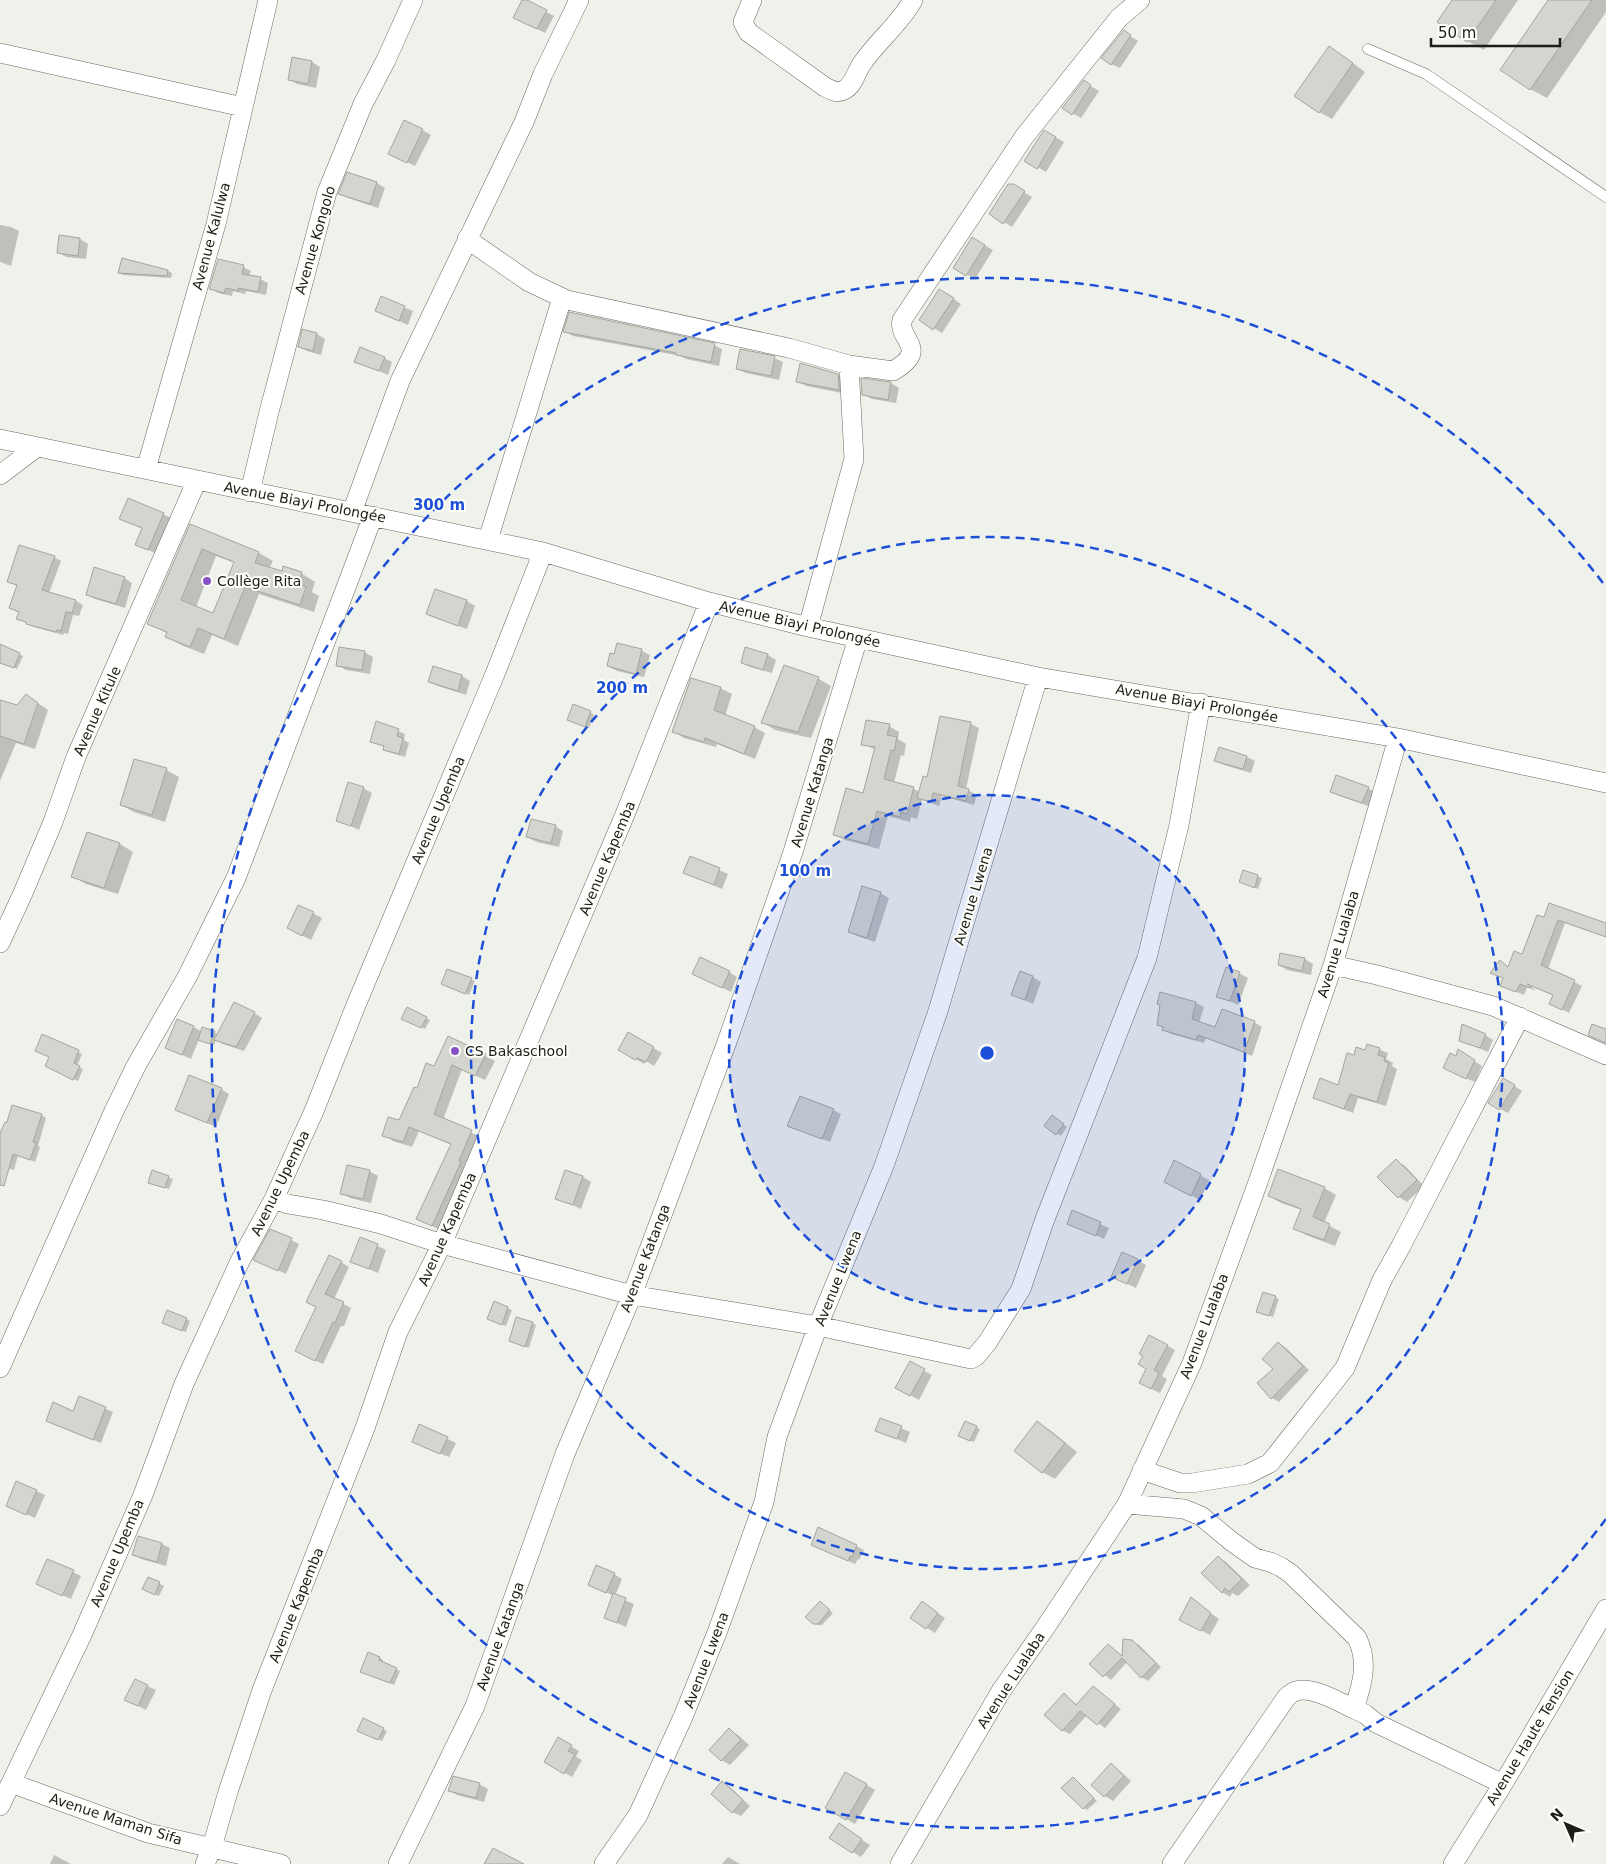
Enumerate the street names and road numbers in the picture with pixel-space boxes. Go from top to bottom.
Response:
street label: Avenue Kalulwa [189,180,233,292]
street label: Avenue Kongolo [292,184,338,296]
street label: Avenue Biayi Prolongée [223,478,387,526]
street label: Avenue Biayi Prolongée [718,598,882,650]
street label: Avenue Kitule [70,664,124,758]
street label: Avenue Biayi Prolongée [1114,681,1280,725]
street label: Avenue Katanga [788,735,836,849]
street label: Avenue Upemba [408,754,468,866]
street label: Avenue Kapemba [576,798,638,918]
street label: Avenue Lwena [950,845,996,947]
street label: Avenue Lualaba [1314,888,1362,1000]
street label: Avenue Upemba [248,1128,312,1238]
street label: Avenue Kapemba [415,1170,479,1288]
street label: Avenue Katanga [617,1202,673,1314]
street label: Avenue Lwena [812,1228,864,1328]
street label: Avenue Lualaba [1177,1271,1231,1381]
street label: Avenue Upemba [87,1497,147,1609]
street label: Avenue Kapemba [266,1545,326,1665]
street label: Avenue Katanga [473,1580,527,1692]
street label: Avenue Lwena [680,1610,732,1710]
street label: Avenue Lualaba [974,1629,1048,1731]
street label: Avenue Haute Tension [1483,1666,1577,1808]
street label: Avenue Maman Sifa [47,1790,185,1848]

